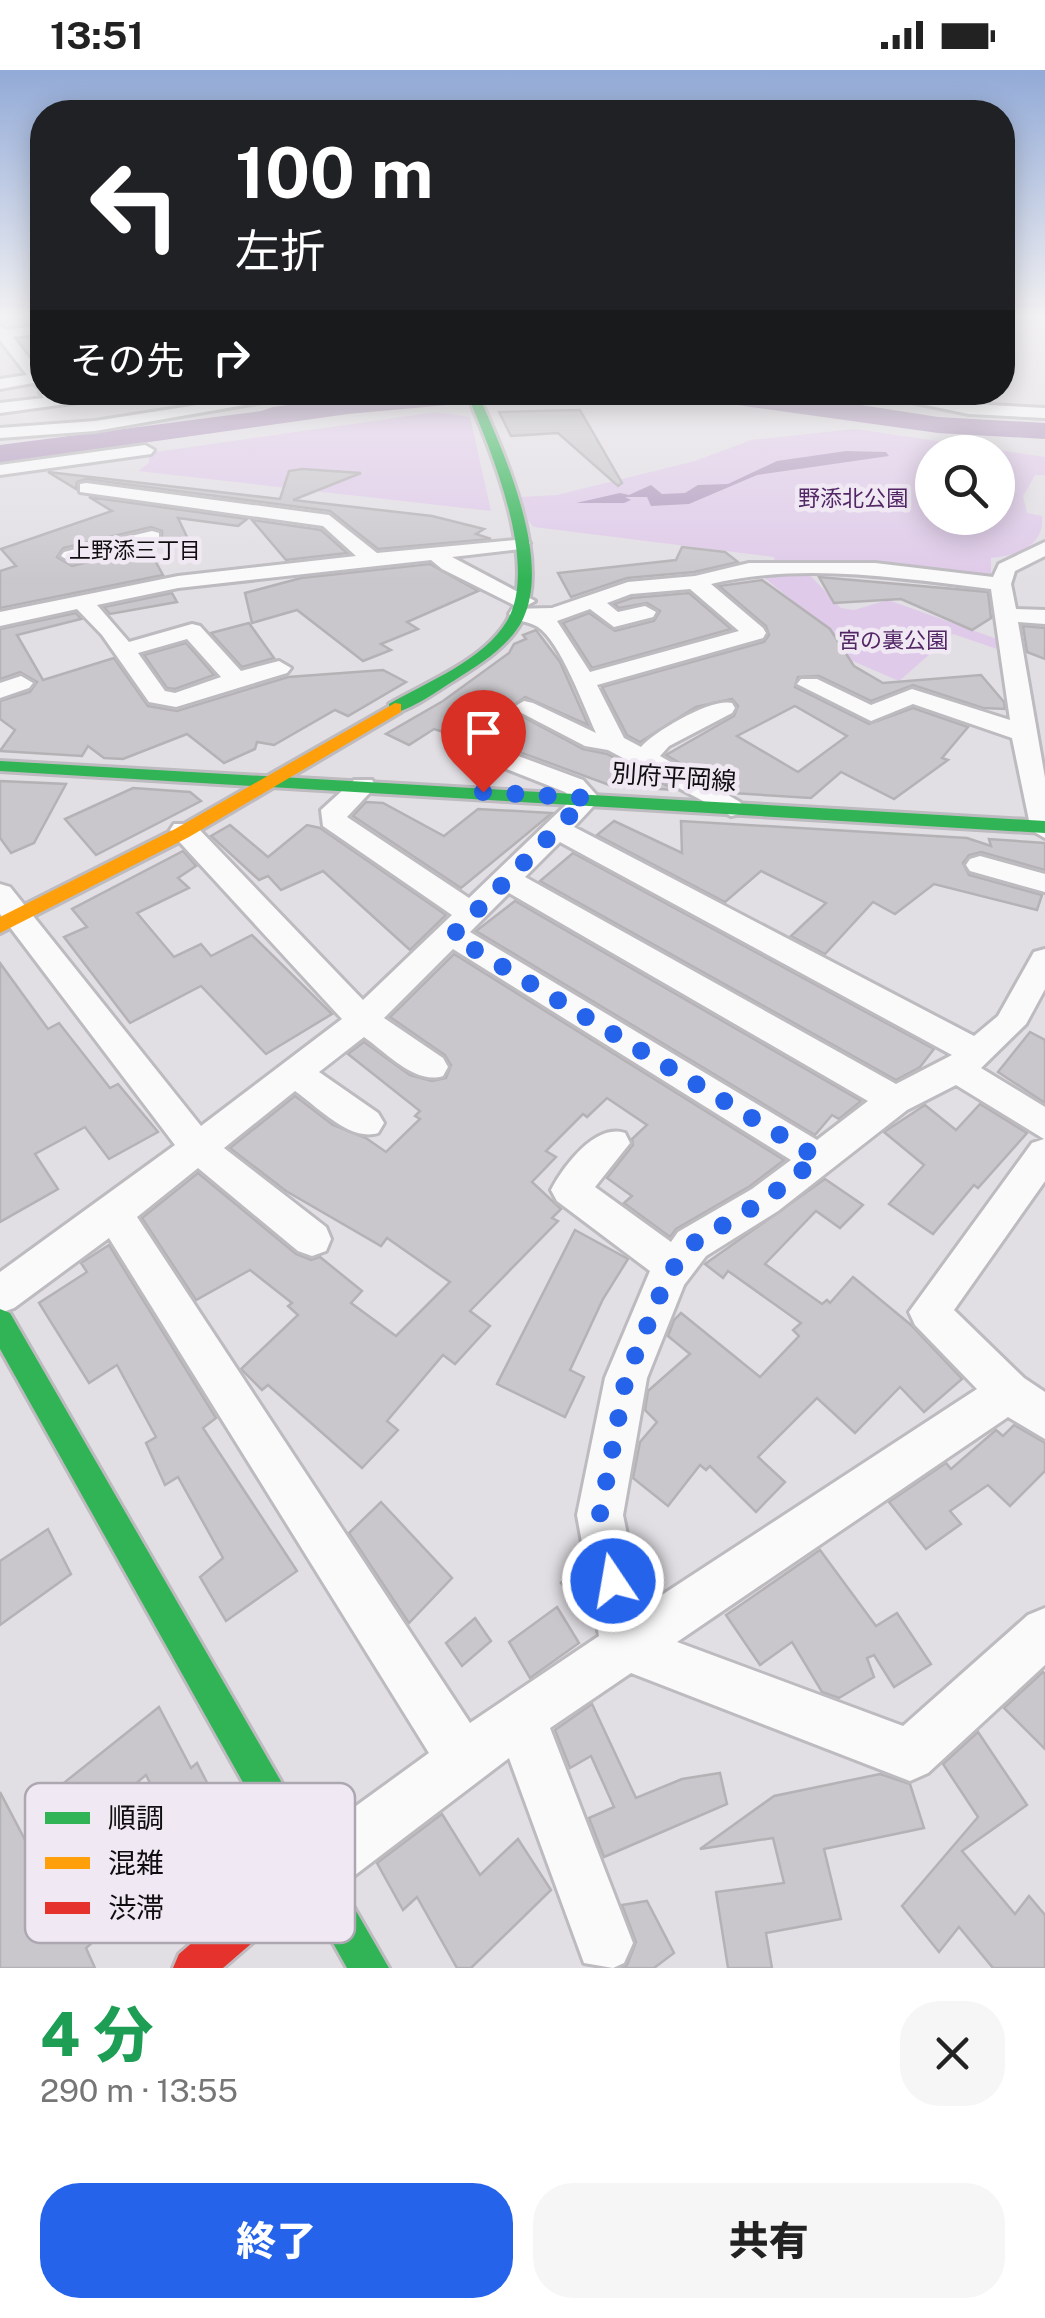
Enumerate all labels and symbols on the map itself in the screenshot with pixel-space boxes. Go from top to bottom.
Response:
park label: 野添北公園 [798,485,908,511]
district label: 上野添三丁目 [69,537,201,563]
park label: 宮の裏公園 [838,627,948,653]
pin [441,690,526,793]
street label: 別府平岡線 [611,758,737,796]
position arrow [561,1529,665,1633]
legend [25,1783,355,1943]
text: 順調 [108,1801,164,1834]
text: 混雑 [108,1846,164,1879]
text: 渋滞 [108,1891,164,1924]

